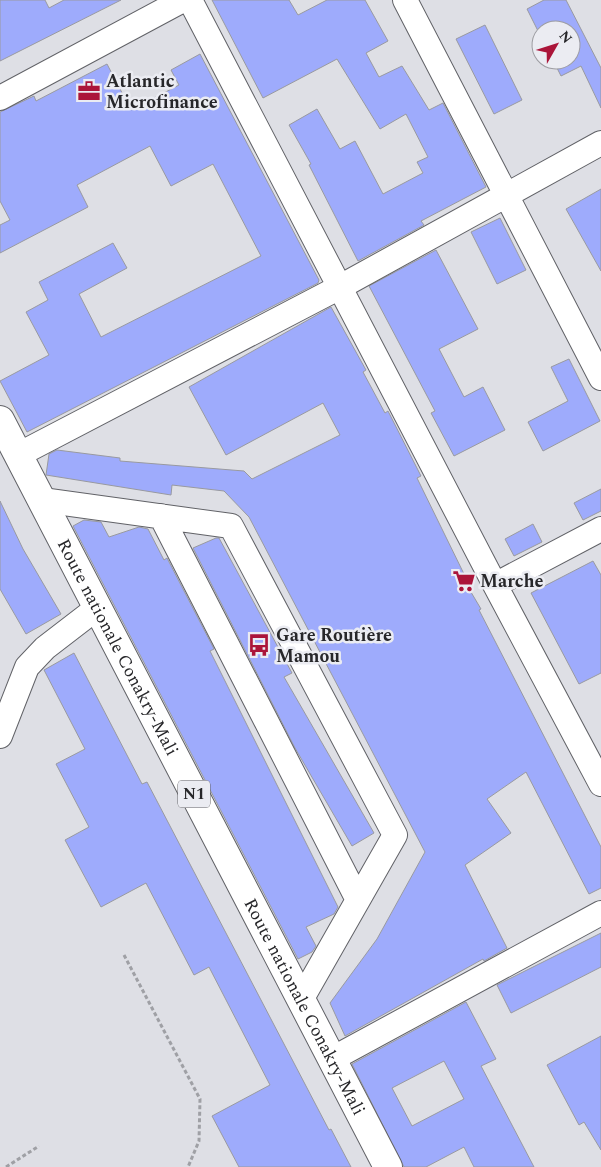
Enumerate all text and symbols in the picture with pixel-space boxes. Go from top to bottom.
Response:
north arrow [531,20,581,70]
text: N [554,26,577,48]
place label: Atlantic Microfinance [106,68,218,116]
office icon: Atlantic Microfinance [76,78,102,104]
street label: Route nationale Conakry-Mali [50,534,186,760]
supermarket icon: Marche [451,568,477,594]
place label: Marche [480,568,544,595]
place label: Gare Routière Mamou [276,622,392,670]
bus stop icon: Gare Routière Mamou [246,632,272,658]
road number: N1 [178,781,210,808]
street label: Route nationale Conakry-Mali [237,893,372,1120]

